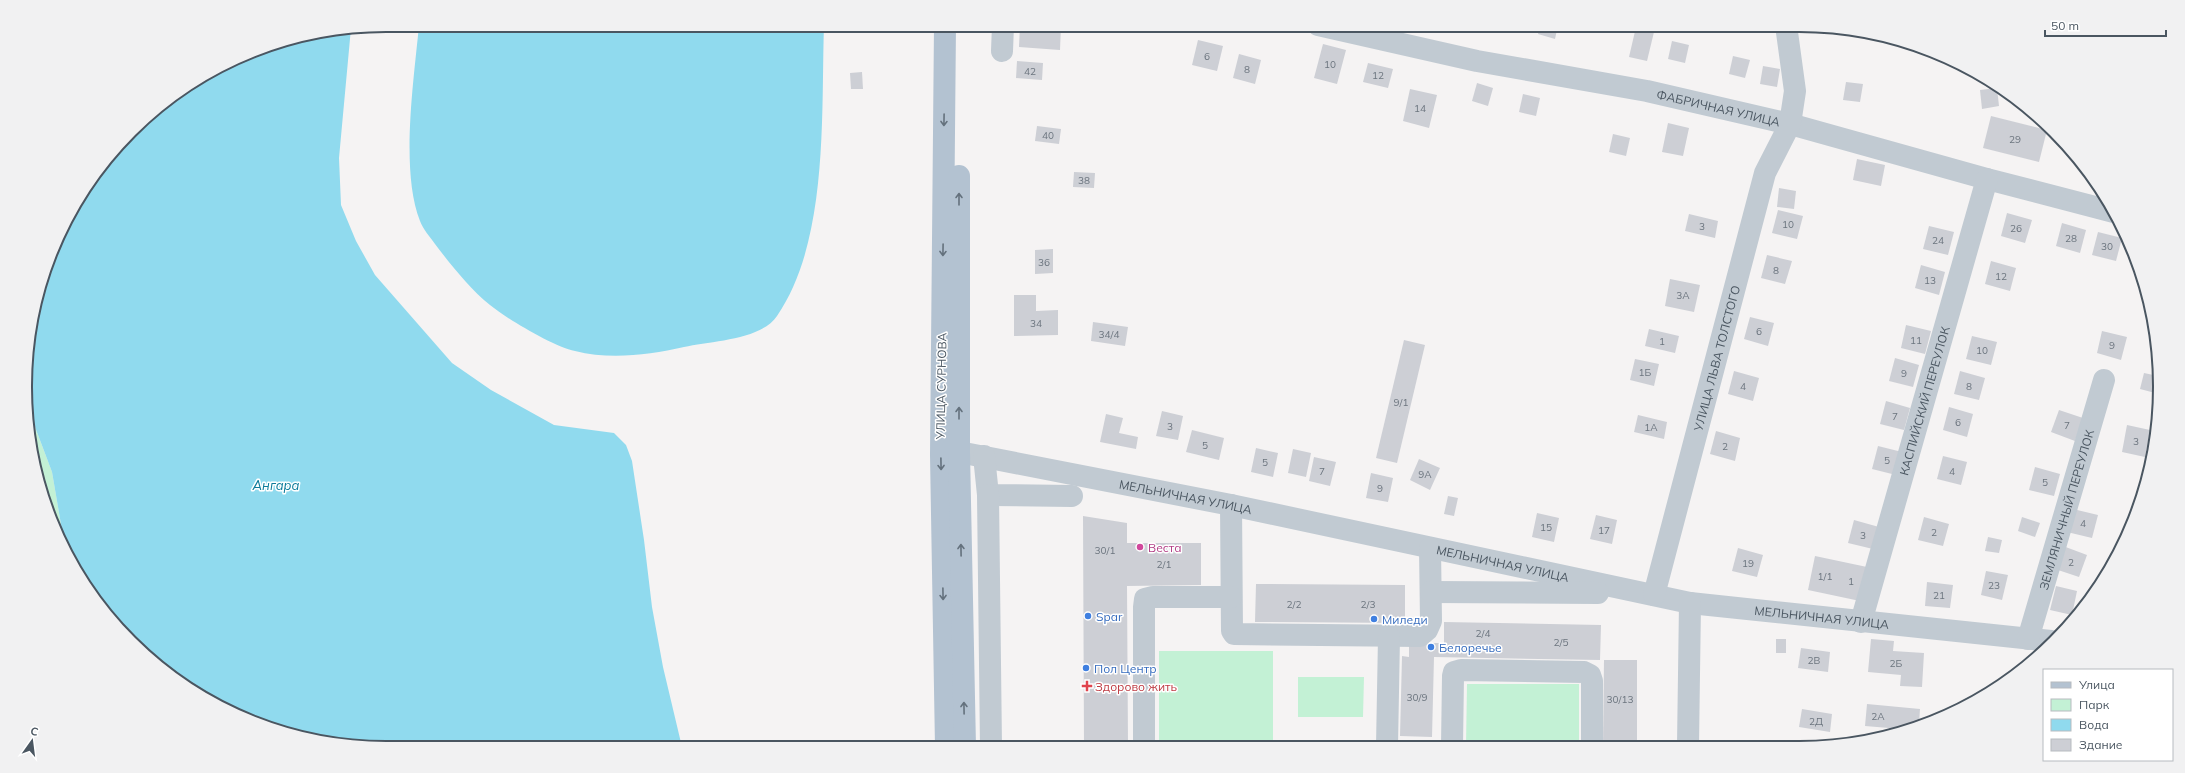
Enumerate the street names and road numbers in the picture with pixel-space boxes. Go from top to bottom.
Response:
street label: ФАБРИЧНАЯ УЛИЦА [1655,86,1782,129]
street label: УЛИЦА ЛЬВА ТОЛСТОГО [1690,284,1743,434]
street label: КАСПИЙСКИЙ ПЕРЕУЛОК [1896,324,1952,477]
street label: УЛИЦА СУРНОВА [933,332,949,441]
street label: ЗЕМЛЯНИЧНЫЙ ПЕРЕУЛОК [2035,427,2097,591]
street label: МЕЛЬНИЧНАЯ УЛИЦА [1118,476,1254,517]
street label: МЕЛЬНИЧНАЯ УЛИЦА [1435,542,1571,585]
street label: МЕЛЬНИЧНАЯ УЛИЦА [1754,602,1890,631]

